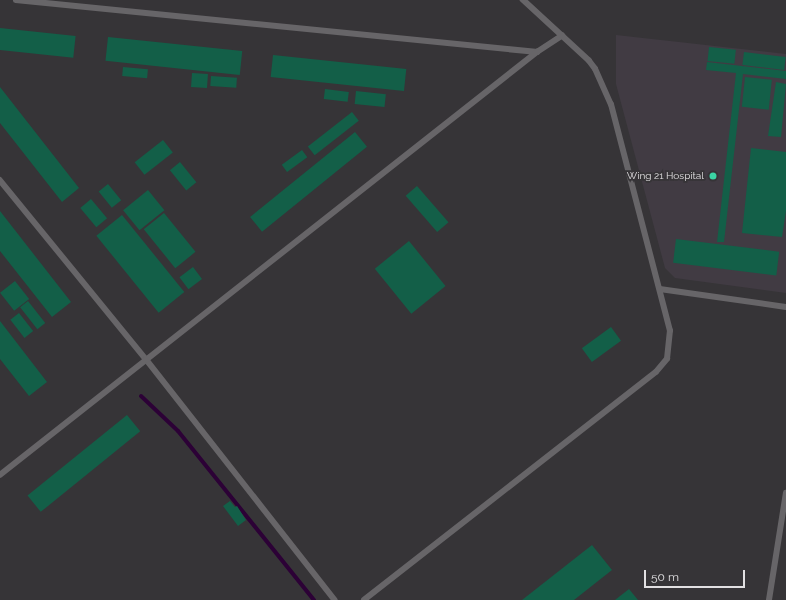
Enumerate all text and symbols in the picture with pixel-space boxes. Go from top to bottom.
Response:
place label: Wing 21 Hospital [627,170,704,182]
marker: Wing 21 Hospital [707,170,719,182]
scale bar [646,562,747,588]
text: 50 m [651,570,679,584]

